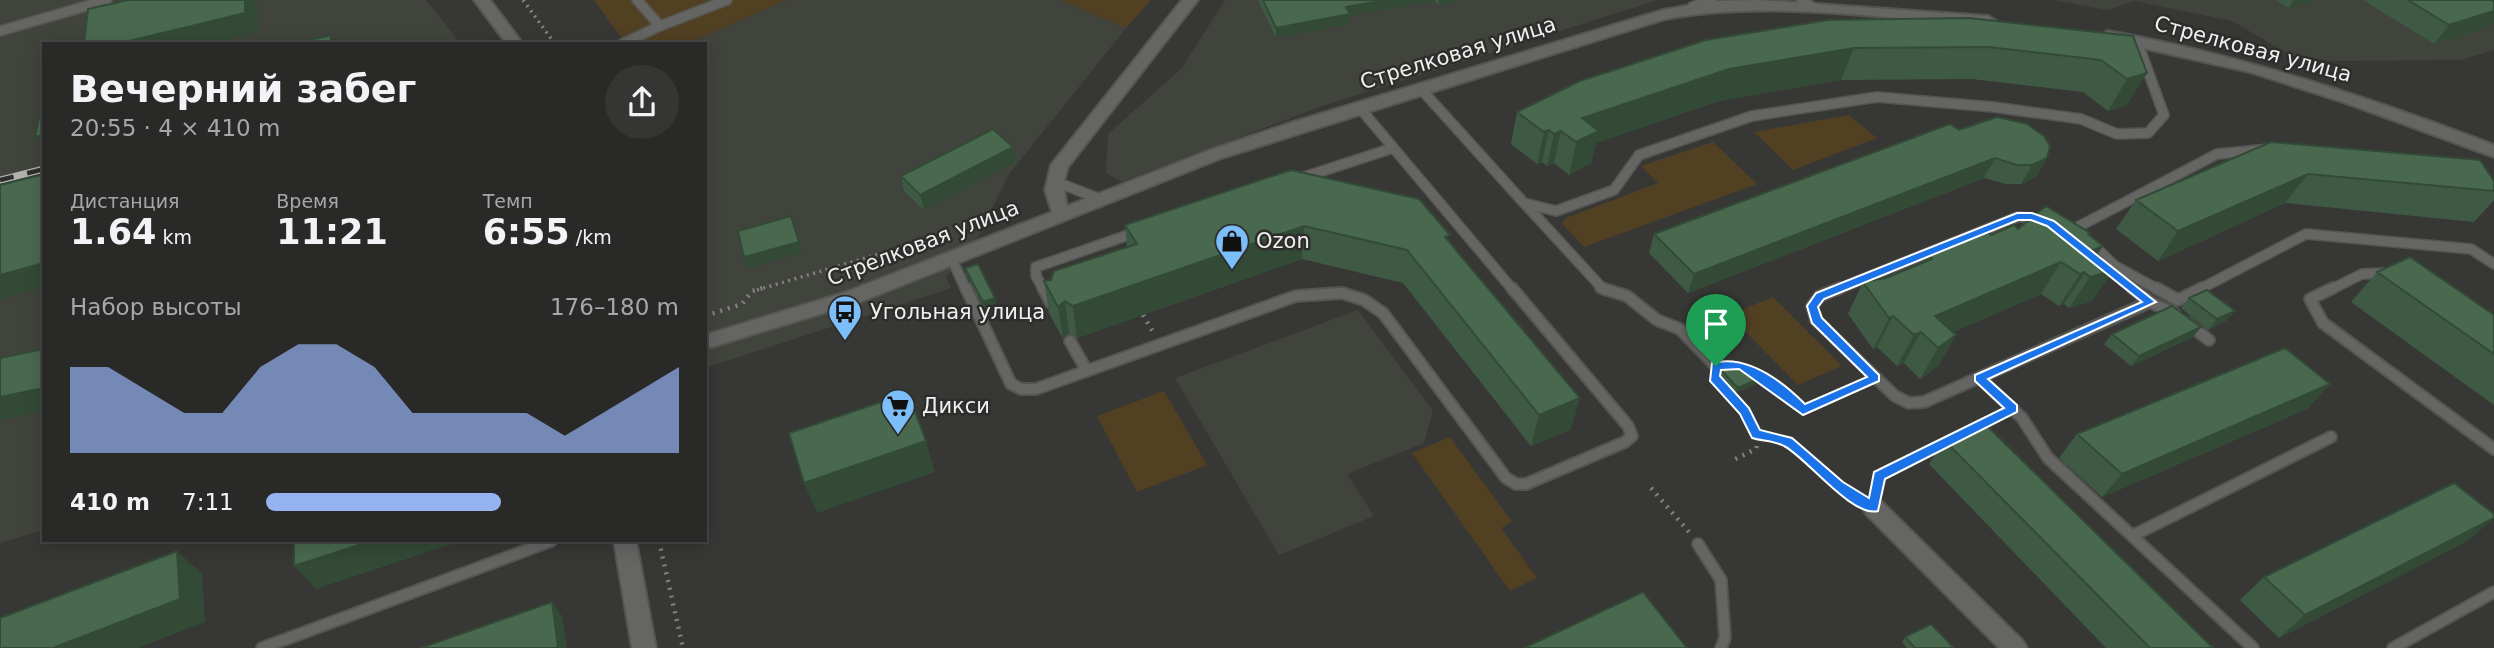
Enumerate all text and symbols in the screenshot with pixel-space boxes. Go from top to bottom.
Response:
street label: Стрелковая улица [2152,11,2354,87]
street label: Стрелковая улица [1357,12,1559,94]
button: share [605,65,679,139]
text: Вечерний забег [70,67,416,111]
text: 20:55 · 4 × 410 m [70,115,280,141]
text: Дистанция [70,190,179,212]
text: Время [276,190,339,212]
text: Темп [483,190,533,212]
street label: Стрелковая улица [824,195,1022,291]
text: 1.64 [70,212,156,252]
text: 11:21 [276,212,388,252]
text: 6:55 [483,212,570,252]
shop icon: Ozon [1213,222,1251,271]
text: km [156,226,192,248]
text: /km [570,226,612,248]
place label: Ozon [1256,229,1310,253]
bus stop icon: Угольная улица [826,293,864,342]
text: Набор высоты [70,294,242,320]
text: 176–180 m [550,294,679,320]
pin [1686,294,1746,366]
place label: Угольная улица [870,300,1045,324]
icon: arrive [1697,305,1735,343]
supermarket icon: Дикси [879,387,917,436]
place label: Дикси [922,394,990,418]
text: 410 m [70,489,150,515]
text: 7:11 [182,489,234,515]

